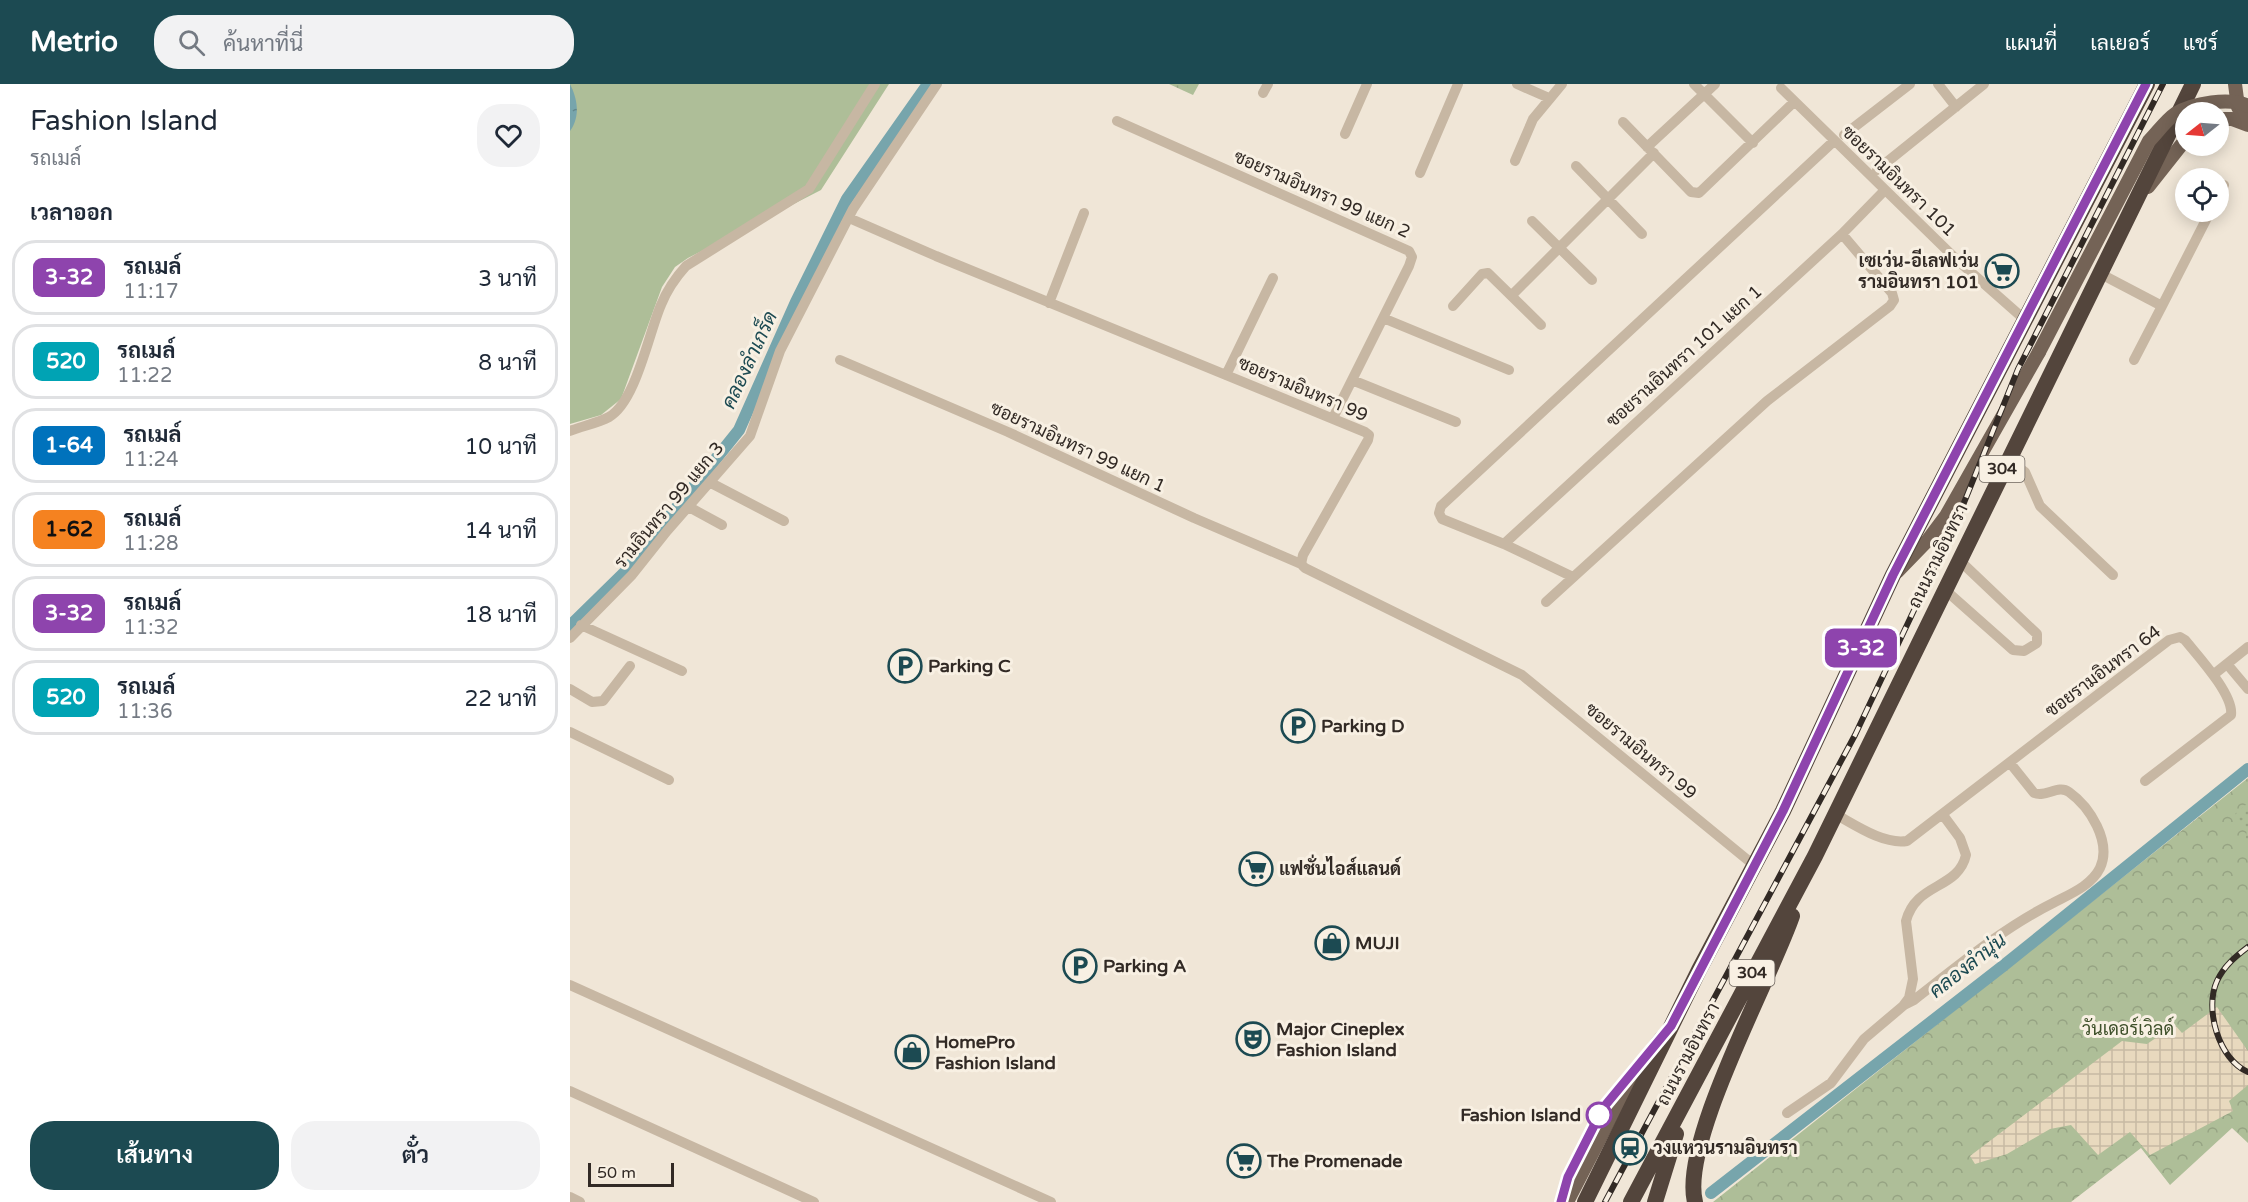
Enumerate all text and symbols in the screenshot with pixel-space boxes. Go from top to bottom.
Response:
search box [154,15,574,69]
text: Metrio [30,25,118,59]
icon: search [175,26,208,59]
text: ค้นหาที่นี่ [223,31,303,57]
text: แผนที่ [2005,31,2057,56]
text: เลเยอร์ [2090,31,2150,56]
text: แชร์ [2183,31,2218,56]
north arrow [2175,102,2229,156]
map controls [2175,102,2229,222]
text: Fashion Island [30,104,218,138]
button: heart [477,104,540,167]
street label: ซอยรามอินทรา 101 [1837,121,1961,241]
street label: ซอยรามอินทรา 99 แยก 2 [1230,145,1414,243]
text: รถเมล์ [30,147,81,171]
button: locate [2175,168,2229,222]
text: เวลาออก [30,200,113,226]
place label: เซเว่น-อีเลฟเว่น รามอินทรา 101 [1858,248,1979,293]
supermarket icon: เซเว่น-อีเลฟเว่น รามอินทรา 101 [1984,253,2020,289]
text: รถเมล์ [123,254,182,280]
text: 3-32 [45,265,93,290]
text: 3 นาที [478,266,537,292]
text: 11:17 [123,280,179,304]
street label: ซอยรามอินทรา 101 แยก 1 [1602,280,1766,432]
water label: คลองลำเกร็ด [713,306,783,413]
text: รถเมล์ [117,338,175,364]
text: 520 [46,349,86,374]
text: 8 นาที [478,350,537,376]
street label: ซอยรามอินทรา 99 [1235,352,1371,426]
text: 11:22 [117,364,172,388]
street label: ซอยรามอินทรา 99 แยก 1 [987,397,1169,497]
text: รถเมล์ [123,422,182,448]
text: 1-64 [45,433,93,458]
text: 10 นาที [465,434,537,460]
street label: รามอินทรา 99 แยก 3 [610,437,728,573]
text: 11:24 [123,448,179,472]
road number: 304 [1980,456,2024,482]
street label: ถนนรามอินทรา [1903,500,1973,612]
text: รถเมล์ [123,506,182,532]
text: 1-62 [45,517,93,542]
text: 14 นาที [465,518,537,544]
text: 11:28 [123,532,179,556]
text: รถเมล์ [123,590,182,616]
text: 3-32 [45,601,93,626]
text: 18 นาที [465,602,537,628]
text: 11:32 [123,616,179,640]
street label: ซอยรามอินทรา 64 [2041,620,2165,722]
line badge: 3-32 [1819,628,1903,668]
text: 3-32 [1837,636,1885,661]
parking icon: Parking C [887,648,923,684]
place label: Parking C [928,655,1011,677]
text: รถเมล์ [117,674,175,700]
text: 520 [46,685,86,710]
text: 22 นาที [465,686,537,712]
street label: ซอยรามอินทรา 99 [1581,698,1701,804]
text: 11:36 [117,700,172,724]
parking icon: Parking D [1280,708,1316,744]
place label: Parking D [1321,715,1404,737]
supermarket icon: แฟชั่นไอส์แลนด์ [1238,851,1274,887]
place label: แฟชั่นไอส์แลนด์ [1279,854,1402,880]
shop icon: MUJI [1314,925,1350,961]
water label: คลองลำนุ่น [1924,928,2012,1004]
place label: MUJI [1355,932,1400,954]
parking icon: Parking A [1062,948,1098,984]
place label: Parking A [1103,955,1186,977]
road number: 304 [1730,960,1774,986]
street label: ถนนรามอินทรา [1652,999,1724,1109]
park label: วันเดอร์เวิลด์ [2082,1016,2174,1040]
place label: Major Cineplex Fashion Island [1276,1018,1405,1061]
theatre icon: Major Cineplex Fashion Island [1235,1021,1271,1057]
place label: HomePro Fashion Island [935,1031,1056,1074]
shop icon: HomePro Fashion Island [894,1034,930,1070]
marker: Fashion Island [1586,1102,1612,1128]
place label: Fashion Island [1460,1104,1581,1126]
button: เส้นทาง [30,1121,279,1190]
button: ตั๋ว [291,1121,540,1190]
station icon: วงแหวนรามอินทรา [1612,1130,1648,1166]
place label: วงแหวนรามอินทรา [1653,1136,1798,1159]
supermarket icon: The Promenade [1226,1143,1262,1179]
place label: The Promenade [1266,1150,1403,1172]
scale bar [588,1160,674,1188]
text: 50 m [597,1163,636,1183]

